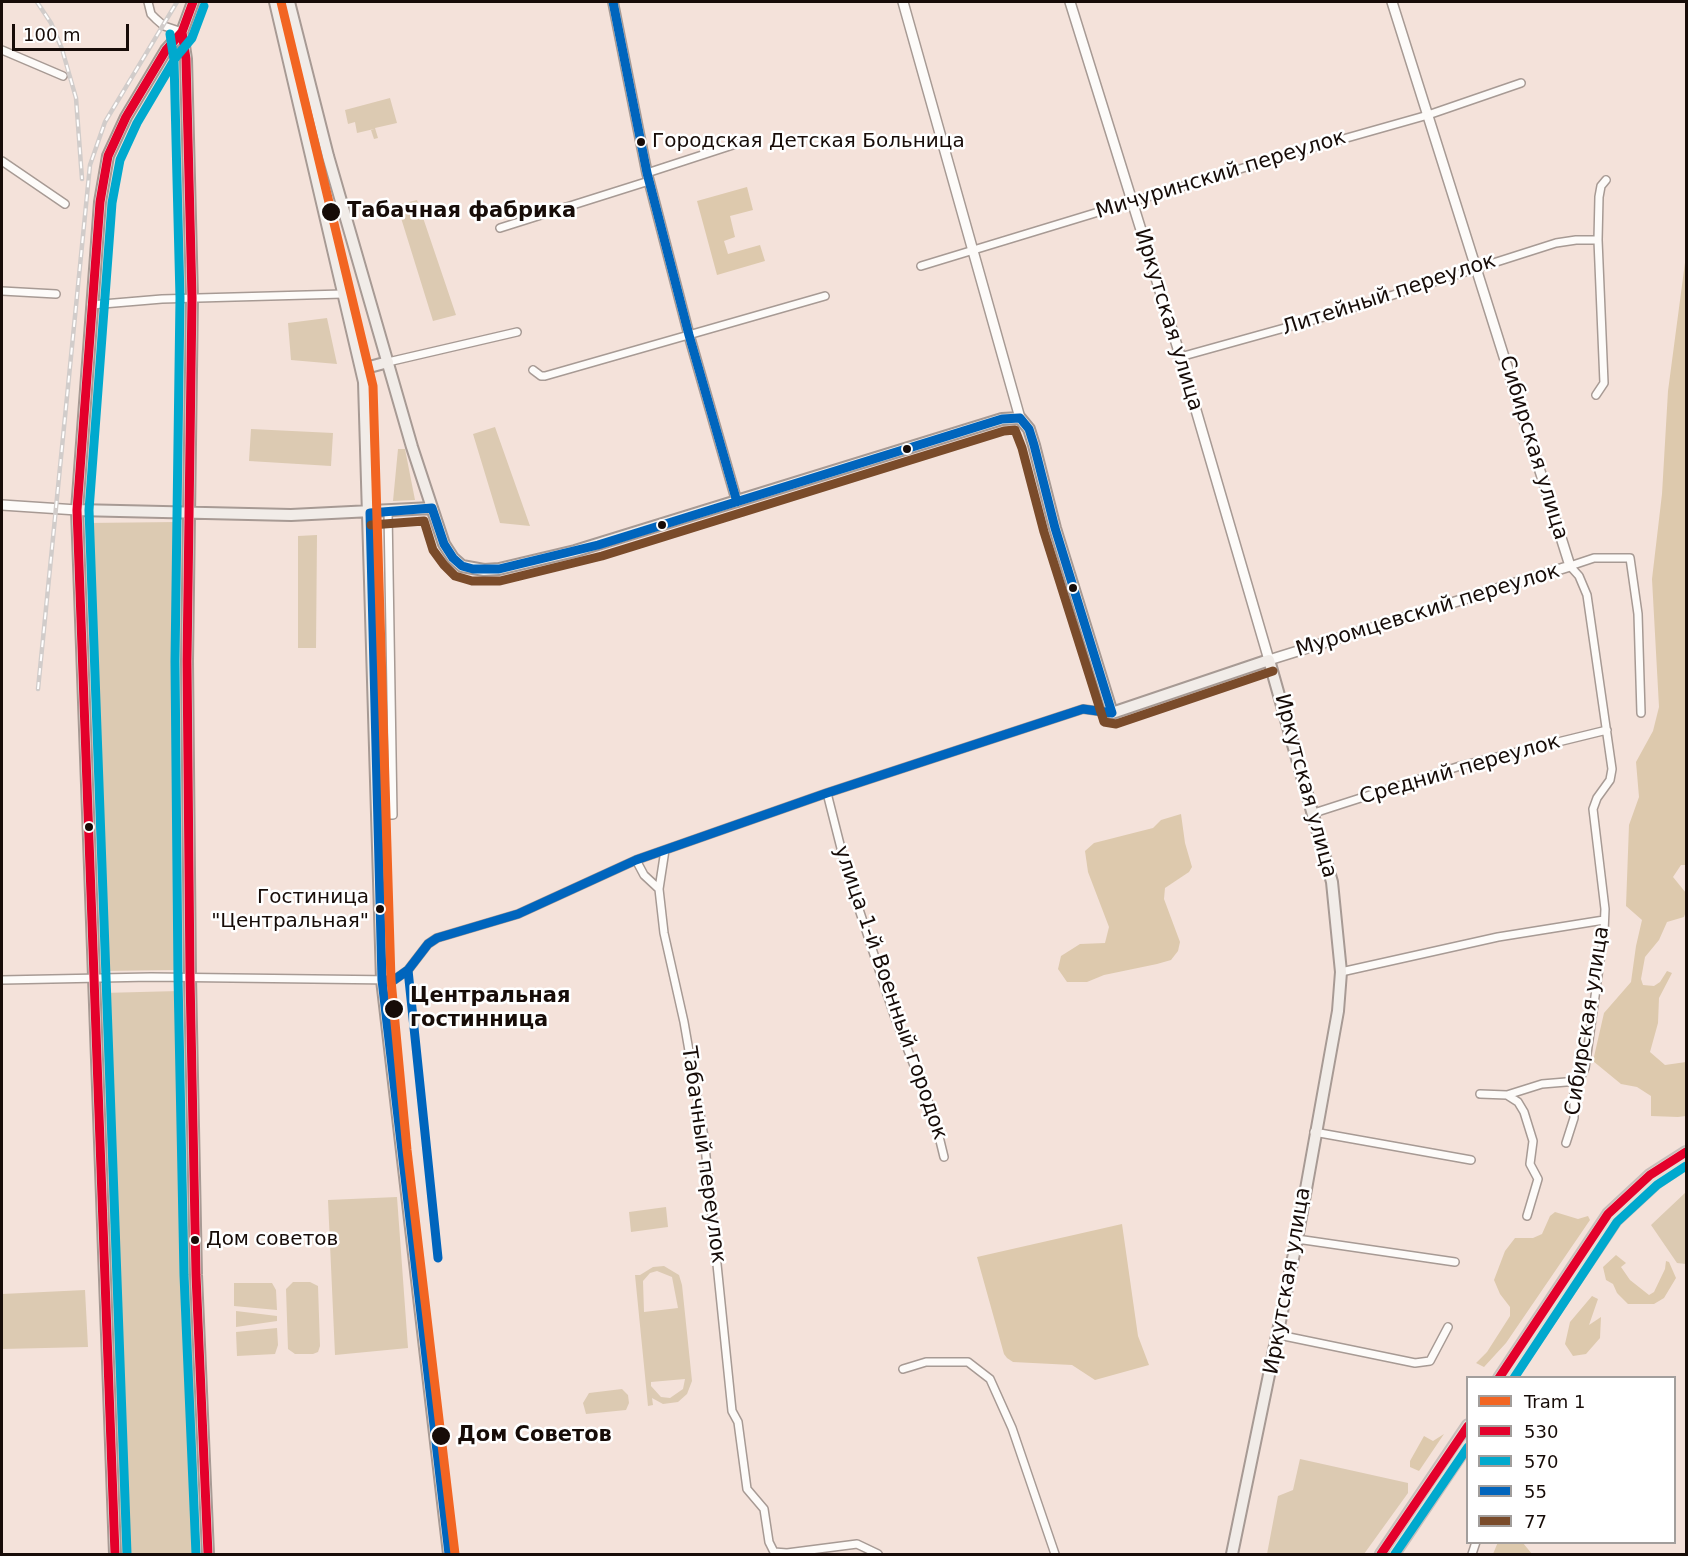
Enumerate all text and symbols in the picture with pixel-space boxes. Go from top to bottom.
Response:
scale bar [15,12,132,50]
text: 100 m [23,24,81,45]
street label: Мичуринский переулок [1093,125,1349,225]
place label: Городская Детская Больница [652,130,965,154]
marker: Городская Детская Больница [635,136,647,148]
place label: Табачная фабрика [347,199,576,225]
marker: Табачная фабрика [320,201,342,223]
street label: Иркутская улица [1128,226,1208,414]
street label: Литейный переулок [1279,249,1499,341]
street label: Сибирская улица [1493,353,1573,543]
unlabelled marker [901,443,913,455]
unlabelled marker [656,519,668,531]
street label: Муромцевский переулок [1293,559,1563,663]
unlabelled marker [1067,582,1079,594]
street label: Иркутская улица [1268,691,1342,881]
street label: Средний переулок [1357,729,1563,811]
unlabelled marker [83,821,95,833]
street label: улица 1-й Военный городок [828,843,952,1143]
place label: Гостиница "Центральная" [211,886,369,933]
marker: Гостиница "Центральная" [374,903,386,915]
street label: Сибирская улица [1561,925,1615,1117]
place label: Центральная гостинница [410,984,570,1034]
marker: Центральная гостинница [383,998,405,1020]
street label: Табачный переулок [675,1045,731,1265]
street label: Иркутская улица [1259,1186,1317,1376]
place label: Дом советов [206,1228,338,1252]
marker: Дом советов [189,1234,201,1246]
legend [1466,1376,1676,1544]
text: Tram 1 [1524,1391,1586,1412]
text: 530 [1524,1421,1558,1442]
place label: Дом Советов [457,1423,612,1449]
marker: Дом Советов [430,1425,452,1447]
text: 570 [1524,1451,1558,1472]
text: 55 [1524,1481,1547,1502]
text: 77 [1524,1511,1547,1532]

